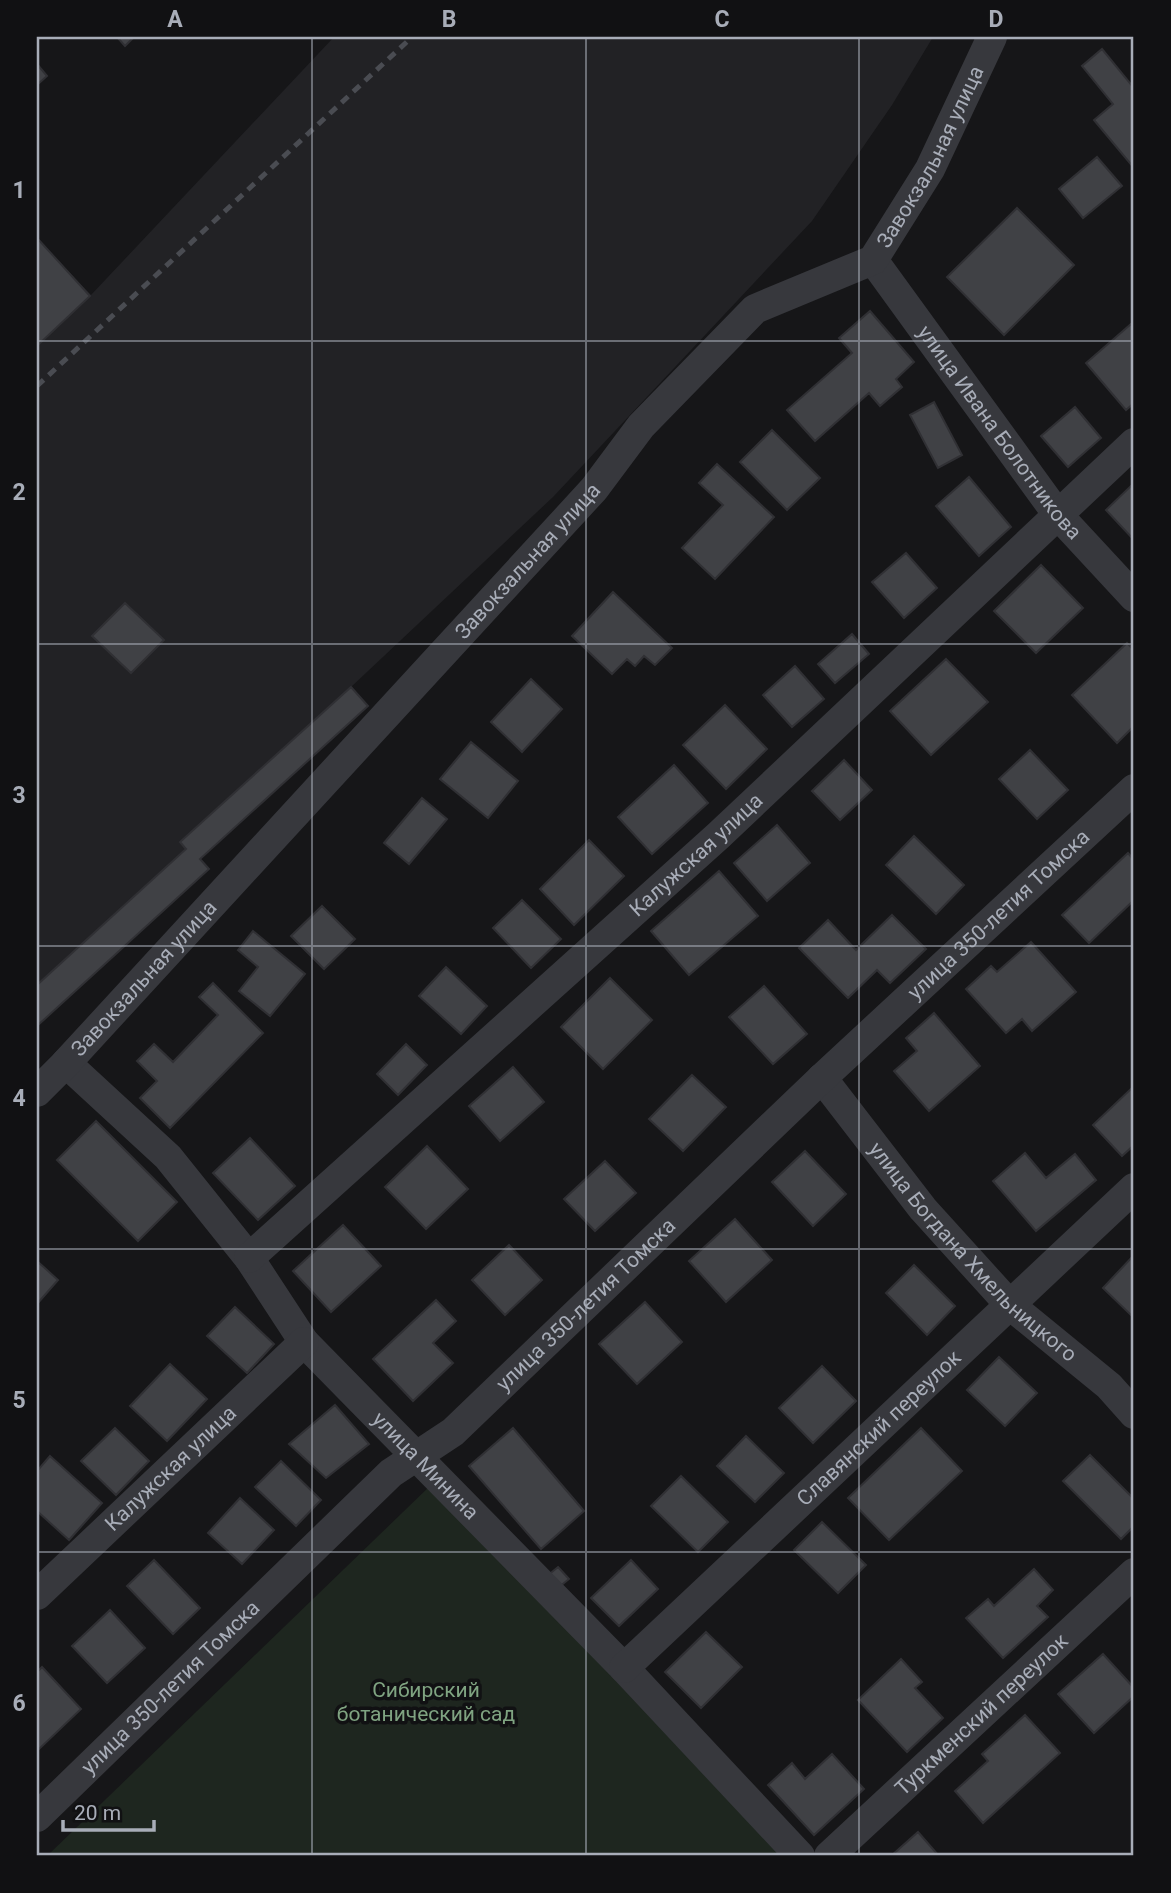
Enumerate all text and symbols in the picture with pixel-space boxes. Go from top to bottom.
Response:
text: A [167,6,183,33]
text: B [442,6,456,33]
text: C [714,6,730,33]
text: D [989,6,1003,33]
street label: Завокзальная улица [872,62,989,252]
text: 1 [12,177,26,204]
street label: улица Ивана Болотникова [913,321,1086,544]
street label: Завокзальная улица [450,478,605,644]
text: 2 [12,479,26,506]
text: 3 [12,782,26,809]
street label: Калужская улица [625,788,767,921]
street label: улица 350-летия Томска [903,824,1094,1004]
street label: Завокзальная улица [66,896,221,1061]
text: 4 [12,1085,26,1112]
street label: улица Богдана Хмельницкого [864,1138,1082,1367]
street label: улица 350-летия Томска [491,1213,680,1396]
street label: Славянский переулок [792,1345,966,1511]
text: 5 [12,1387,26,1414]
street label: Калужская улица [100,1401,241,1536]
street label: улица Минина [367,1407,483,1525]
street label: улица 350-летия Томска [76,1596,264,1779]
street label: Туркменский переулок [890,1628,1073,1800]
park label: Сибирский ботанический сад [337,1678,516,1726]
text: 6 [12,1690,26,1717]
scale bar [63,1788,154,1832]
text: 20 m [74,1801,121,1825]

